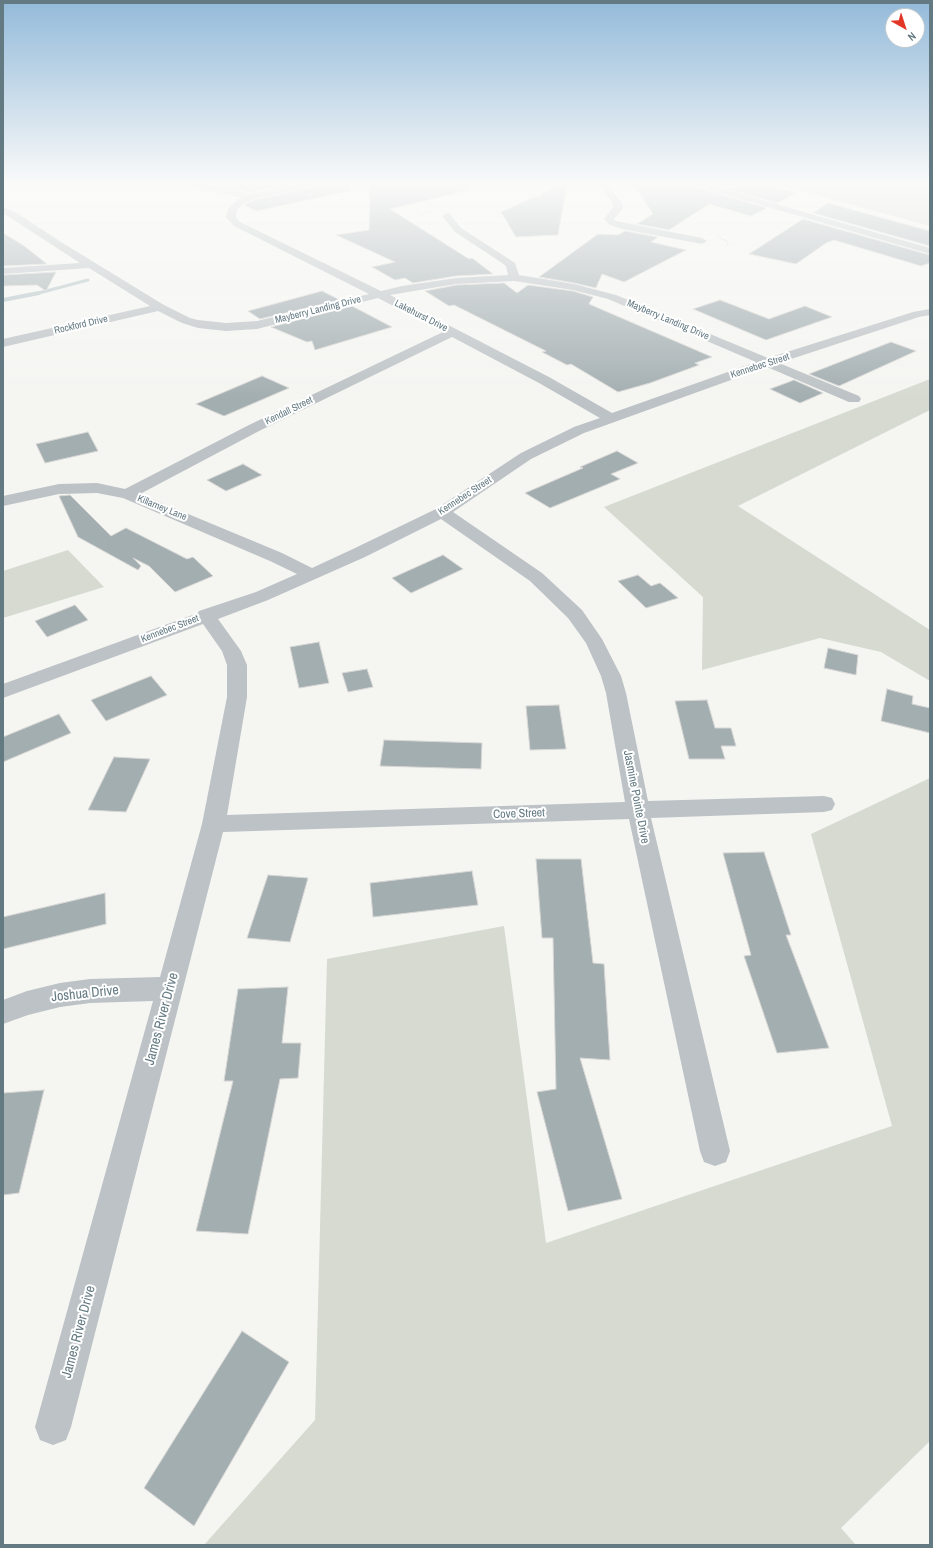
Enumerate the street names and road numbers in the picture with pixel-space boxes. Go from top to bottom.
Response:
street label: Mayberry Landing Drive [274,294,362,326]
street label: Mayberry Landing Drive [625,297,711,343]
street label: Lakehurst Drive [392,298,450,334]
street label: Rockford Drive [53,313,109,337]
street label: Kennebec Street [729,351,791,381]
street label: Kendall Street [263,394,315,428]
street label: Kennebec Street [436,474,494,518]
street label: Killarney Lane [135,493,189,523]
street label: Kennebec Street [139,612,201,646]
street label: Jasmine Pointe Drive [620,749,652,845]
street label: Cove Street [493,806,545,822]
street label: James River Drive [142,971,182,1067]
street label: Joshua Drive [50,982,120,1006]
street label: James River Drive [59,1284,99,1380]

